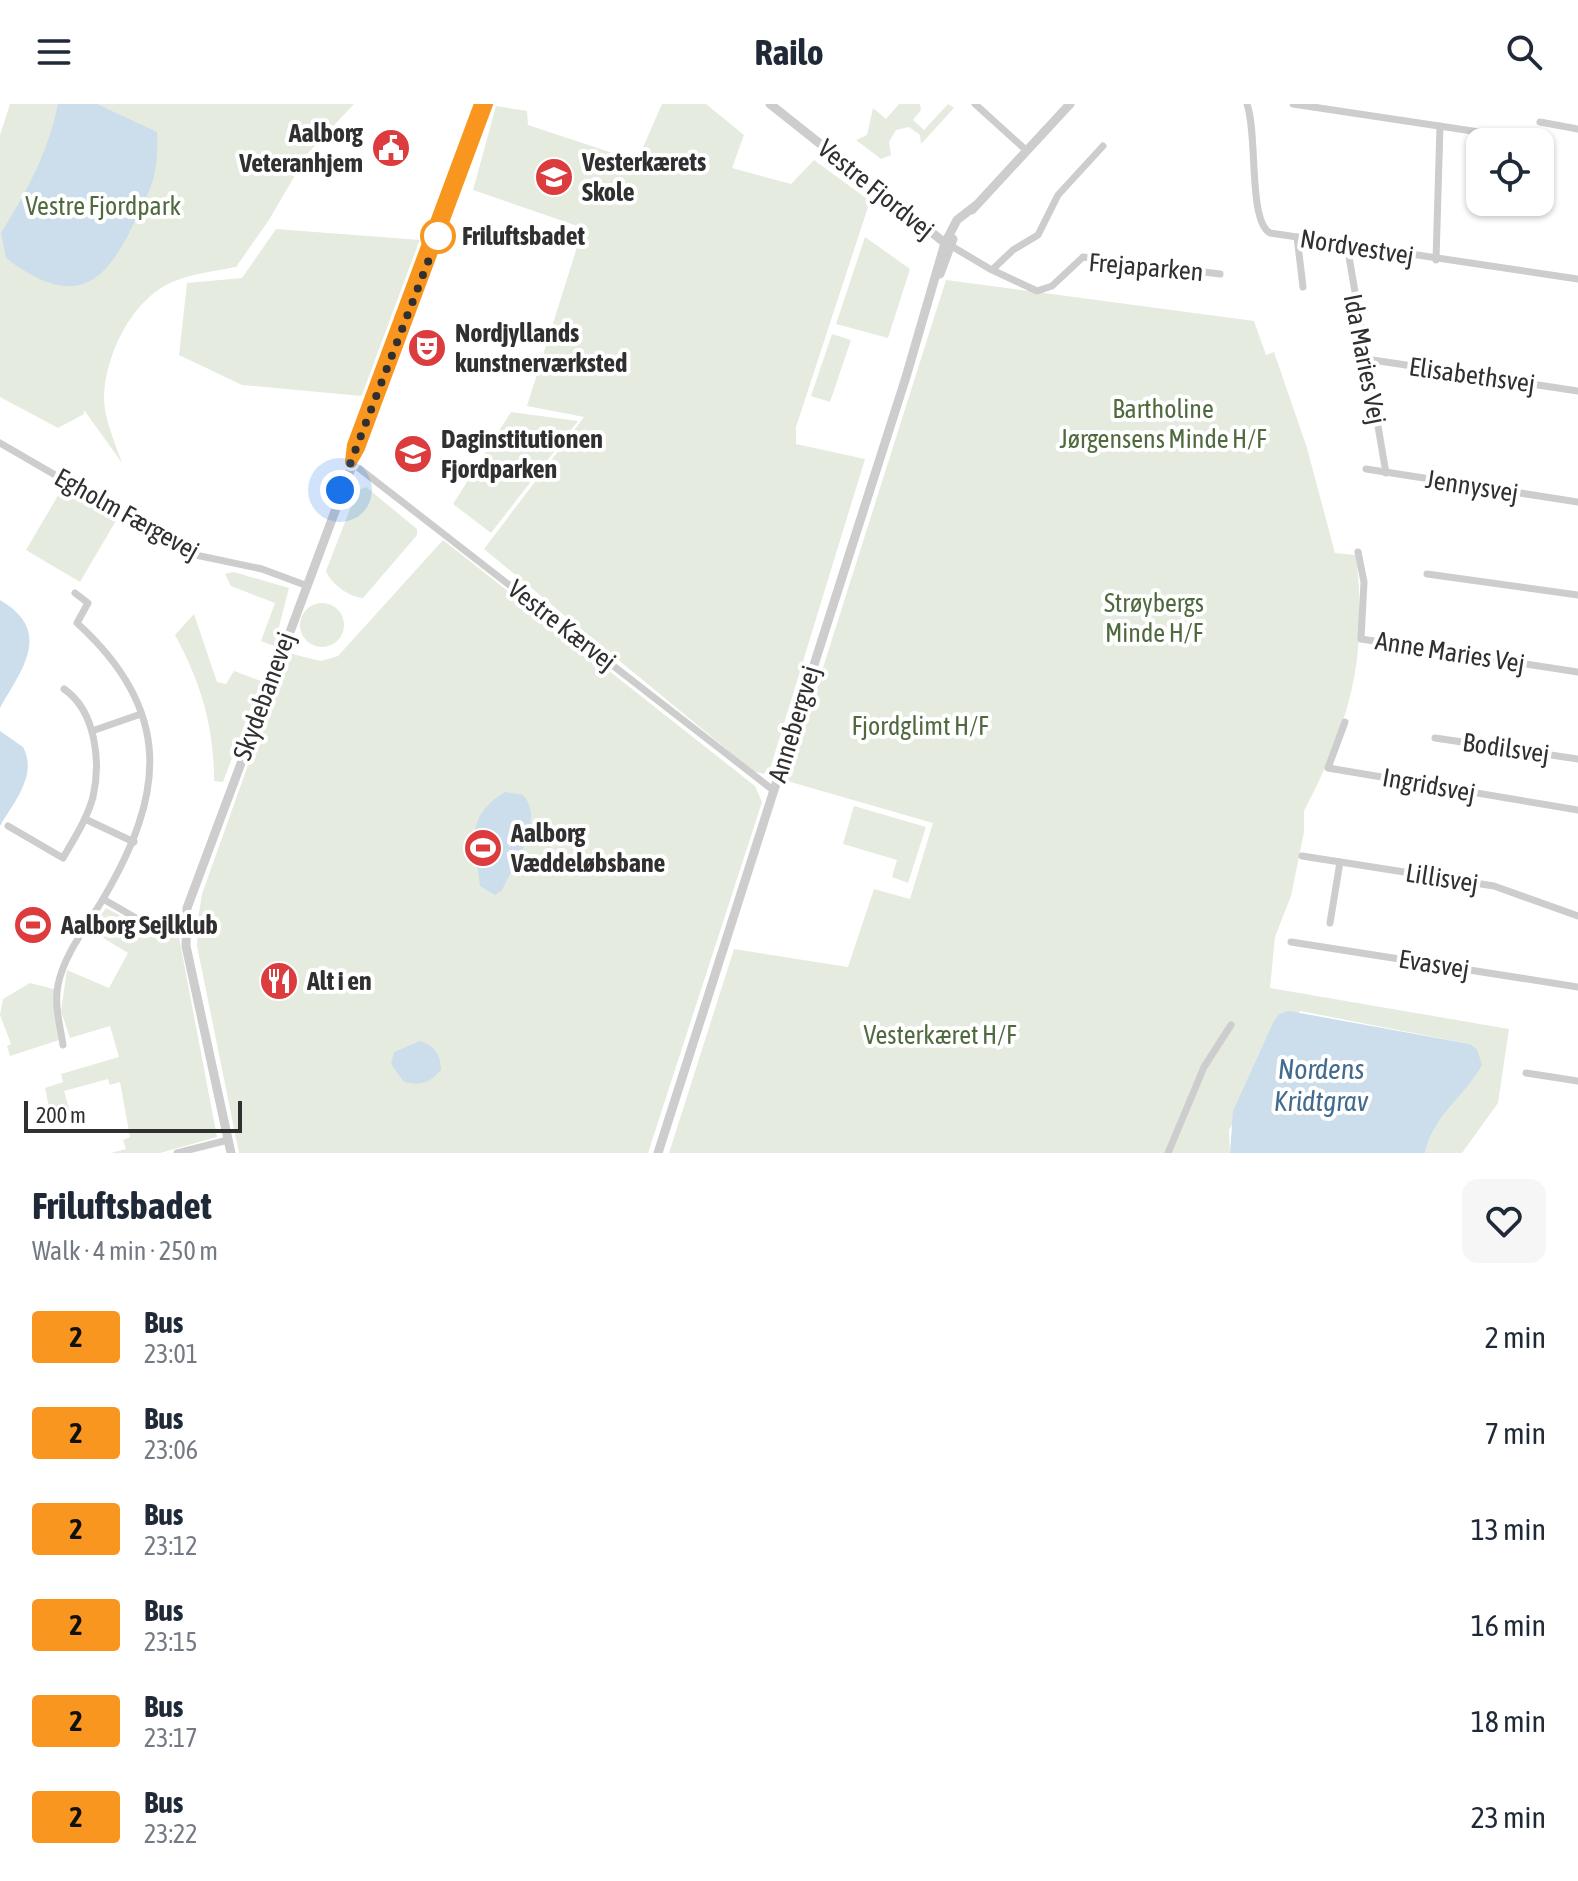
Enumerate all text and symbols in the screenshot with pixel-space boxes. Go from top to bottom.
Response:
icon: menu [32,30,76,74]
icon: search [1502,30,1546,74]
text: Railo [754,31,824,73]
place label: Aalborg Veteranhjem [238,118,364,178]
public building icon: Aalborg Veteranhjem [370,127,412,169]
map controls [1466,128,1554,216]
button: locate [1466,128,1554,216]
street label: Vestre Fjordvej [812,133,940,245]
place label: Vesterkærets Skole [581,147,706,207]
school or university icon: Vesterkærets Skole [533,156,575,198]
park label: Vestre Fjordpark [25,191,181,221]
marker: Friluftsbadet [421,219,455,253]
place label: Friluftsbadet [462,221,585,251]
street label: Nordvestvej [1298,223,1416,271]
street label: Frejaparken [1087,247,1205,287]
street label: Ida Maries Vej [1338,291,1392,427]
place label: Nordjyllands kunstnerværksted [455,318,627,378]
theatre icon: Nordjyllands kunstnerværksted [406,327,448,369]
street label: Elisabethsvej [1407,351,1537,399]
park label: Bartholine Jørgensens Minde H/F [1060,394,1267,454]
place label: Daginstitutionen Fjordparken [441,424,603,484]
school or university icon: Daginstitutionen Fjordparken [392,433,434,475]
street label: Egholm Færgevej [50,462,204,566]
street label: Jennysvej [1423,464,1521,508]
your location [320,470,360,510]
street label: Vestre Kærvej [502,574,622,676]
park label: Strøybergs Minde H/F [1104,588,1204,648]
street label: Anne Maries Vej [1373,625,1527,679]
street label: Skydebanevej [227,628,301,764]
street label: Annebergvej [762,662,826,786]
park label: Fjordglimt H/F [852,711,989,741]
street label: Bodilsvej [1461,727,1551,769]
street label: Ingridsvej [1380,762,1478,808]
place label: Aalborg Væddeløbsbane [510,818,666,878]
sports icon: Aalborg Væddeløbsbane [462,827,504,869]
street label: Lillisvej [1403,857,1481,899]
sports icon: Aalborg Sejlklub [12,904,54,946]
place label: Aalborg Sejlklub [60,910,218,940]
street label: Evasvej [1397,944,1471,984]
restaurant icon: Alt i en [258,960,300,1002]
place label: Alt i en [306,966,372,996]
park label: Vesterkæret H/F [864,1020,1017,1050]
water label: Nordens Kridtgrav [1274,1053,1369,1117]
scale bar [24,1097,242,1133]
text: 200 m [36,1102,86,1128]
button: heart [1462,1179,1546,1263]
text: Friluftsbadet [32,1184,212,1227]
text: Walk · 4 min · 250 m [32,1236,218,1266]
text: Bus [144,1305,183,1339]
text: 2 min [1485,1320,1546,1354]
text: 2 [69,1321,83,1353]
text: 23:01 [144,1339,198,1369]
text: Bus [144,1401,183,1435]
text: 7 min [1485,1416,1546,1450]
text: 2 [69,1417,83,1449]
text: 23:06 [144,1435,198,1465]
text: Bus [144,1497,183,1531]
text: 13 min [1471,1512,1546,1546]
text: 2 [69,1513,83,1545]
text: 23:12 [144,1531,198,1561]
text: Bus [144,1593,183,1627]
text: 16 min [1471,1608,1546,1642]
text: 2 [69,1609,83,1641]
text: 23:15 [144,1627,198,1657]
text: Bus [144,1689,183,1723]
text: 18 min [1471,1704,1546,1738]
text: 2 [69,1705,83,1737]
text: 23:17 [144,1723,198,1753]
text: Bus [144,1785,183,1819]
text: 23 min [1471,1800,1546,1834]
text: 2 [69,1801,83,1833]
text: 23:22 [144,1819,198,1849]

